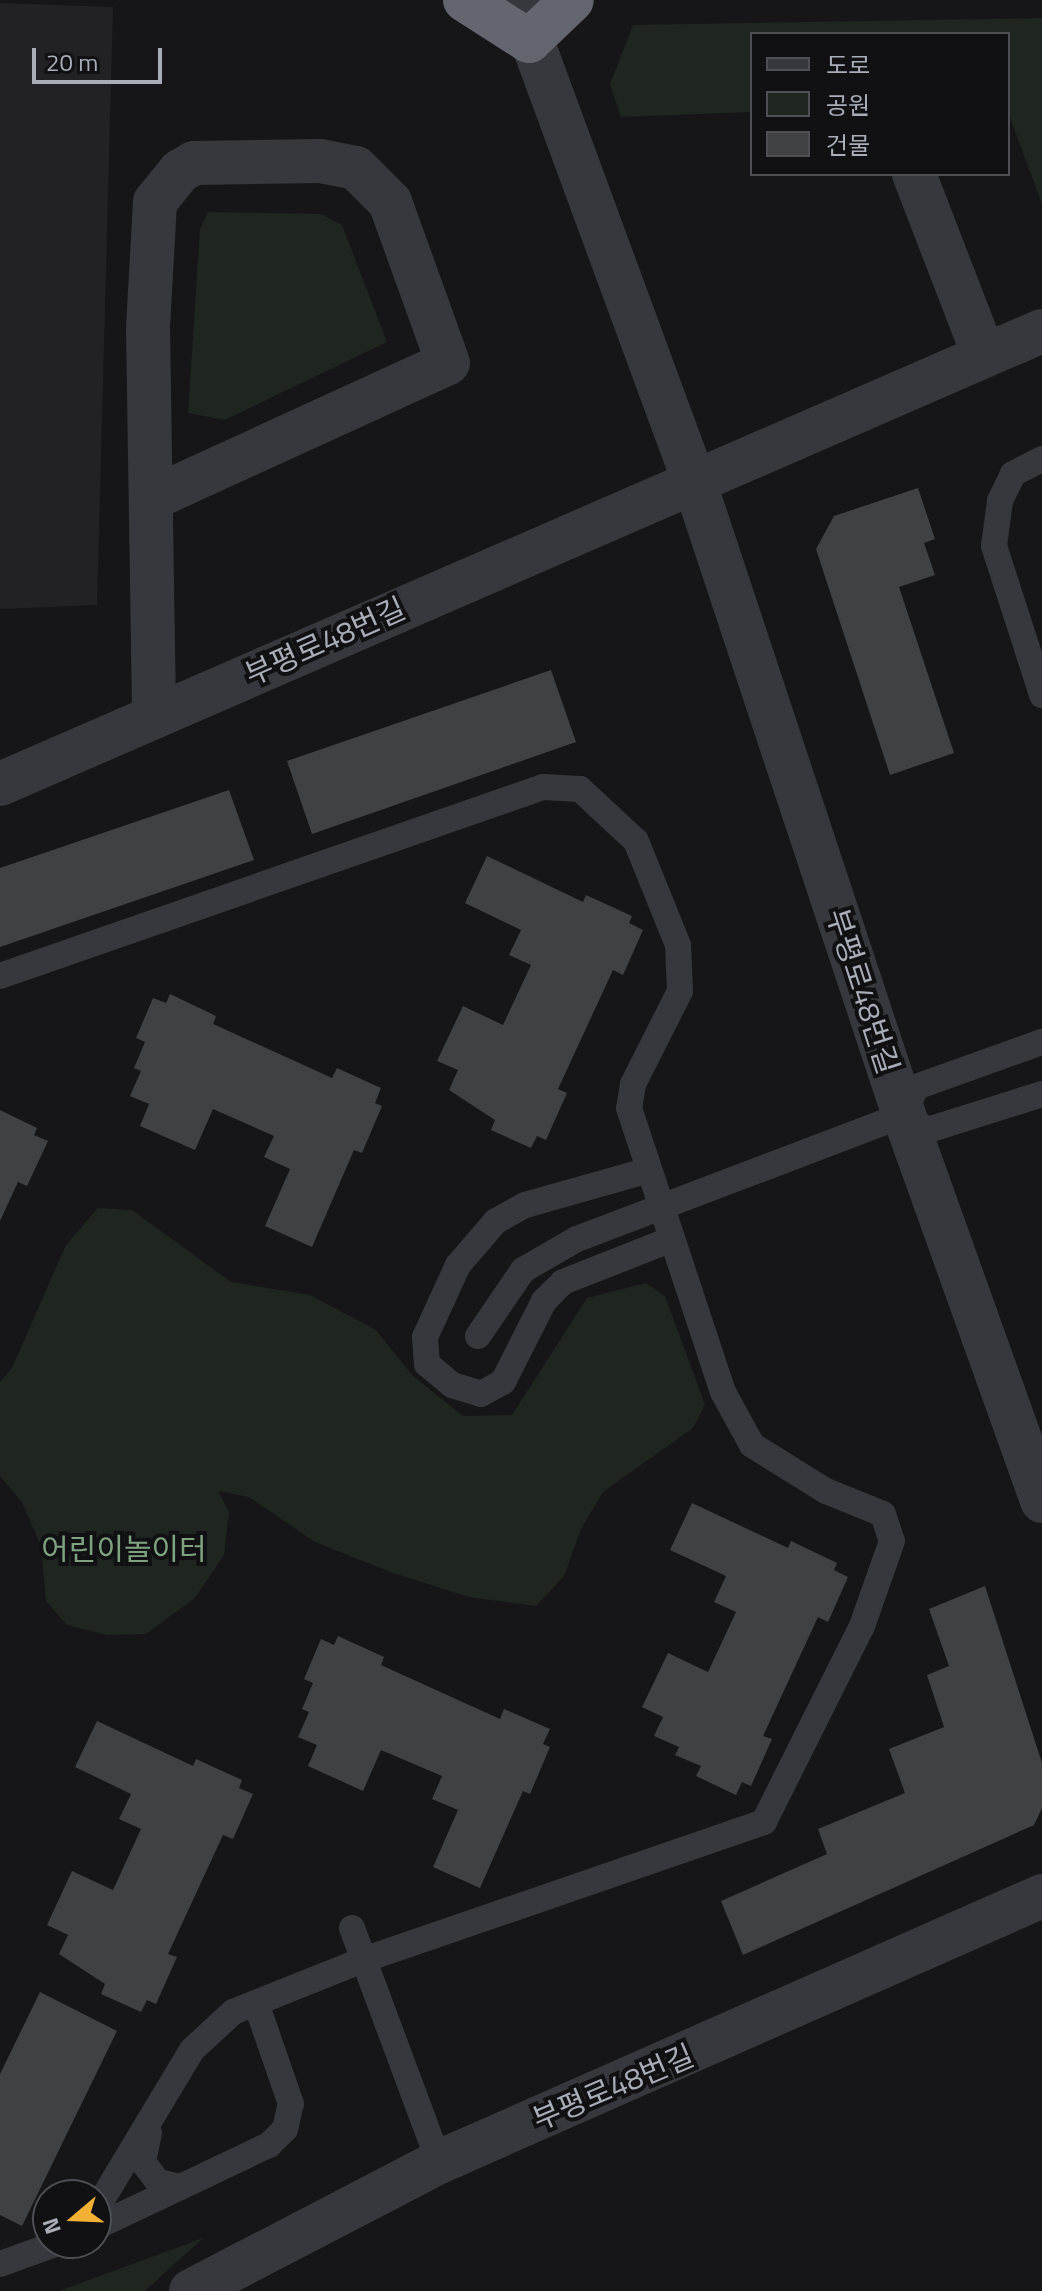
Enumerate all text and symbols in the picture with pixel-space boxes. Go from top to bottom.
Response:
scale bar [36,32,166,82]
legend [750,32,1010,176]
text: 20 m [46,44,98,80]
text: 도로 [826,47,870,83]
text: 공원 [826,87,870,123]
text: 건물 [826,127,870,163]
street label: 부평로48번길 [239,590,411,692]
street label: 부평로48번길 [819,904,907,1078]
park label: 어린이놀이터 [41,1531,207,1567]
street label: 부평로48번길 [527,2037,699,2137]
north arrow [32,2179,112,2259]
text: N [33,2213,70,2239]

